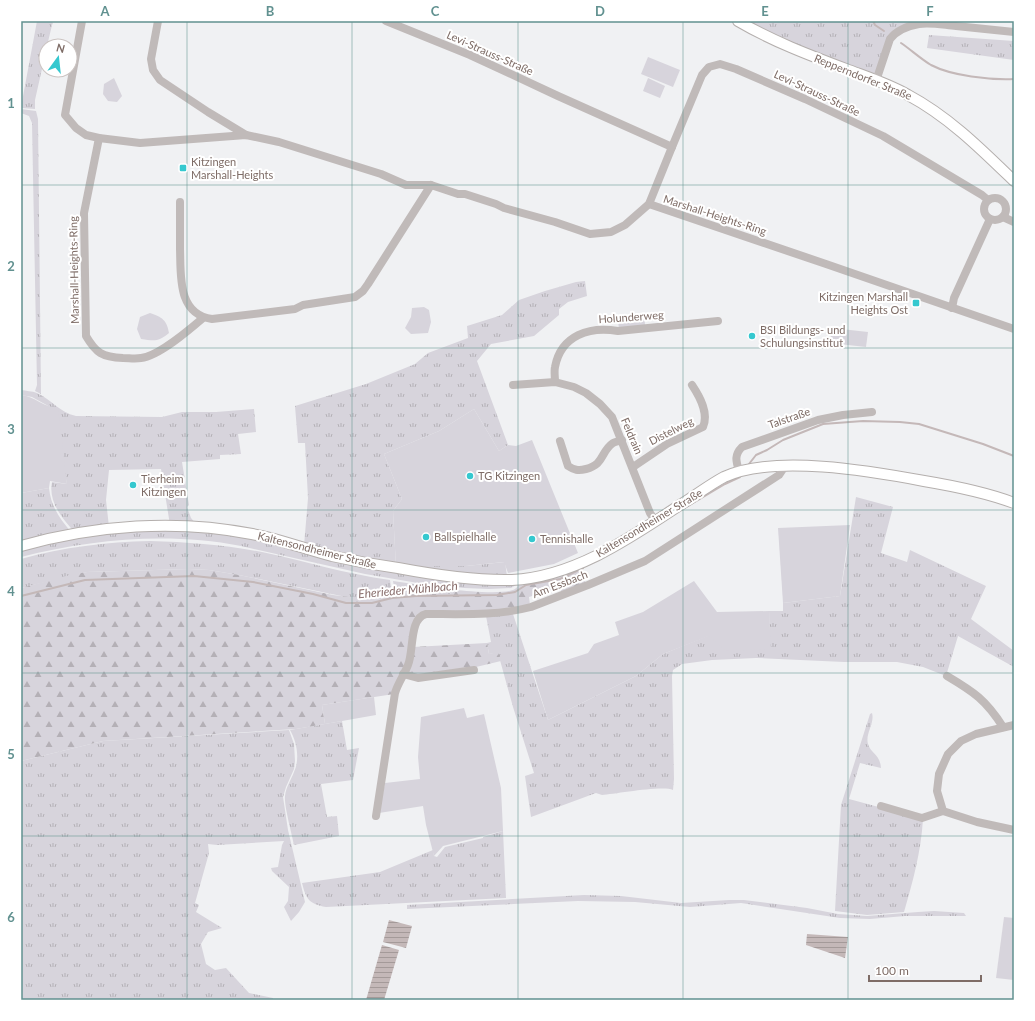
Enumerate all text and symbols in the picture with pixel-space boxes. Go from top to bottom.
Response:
text: A [99,3,110,19]
text: B [266,3,275,19]
text: C [431,3,440,19]
text: D [595,3,605,19]
text: E [761,3,769,19]
text: F [926,3,934,19]
street label: Levi-Strauss-Straße [445,28,536,78]
north arrow [38,38,78,78]
text: N [55,40,66,55]
street label: Repperndorfer Straße [812,51,914,102]
street label: Levi-Strauss-Straße [772,67,862,118]
text: 1 [7,95,15,111]
place label: Kitzingen Marshall-Heights [191,155,274,181]
marker: Kitzingen Marshall-Heights [178,163,188,173]
street label: Marshall-Heights-Ring [662,192,769,237]
street label: Marshall-Heights-Ring [66,216,81,324]
text: 2 [7,258,15,274]
place label: Kitzingen Marshall Heights Ost [819,290,908,316]
marker: Kitzingen Marshall Heights Ost [911,298,921,308]
street label: Holunderweg [598,308,664,325]
place label: BSI Bildungs- und Schulungsinstitut [760,323,845,349]
marker: BSI Bildungs- und Schulungsinstitut [747,331,757,341]
street label: Talstraße [766,404,812,431]
street label: Distelweg [646,414,695,447]
street label: Feldrain [619,416,646,456]
text: 3 [7,421,15,437]
place label: TG Kitzingen [478,469,540,482]
marker: TG Kitzingen [465,471,475,481]
place label: Tierheim Kitzingen [141,472,186,498]
marker: Tierheim Kitzingen [128,480,138,490]
street label: Kaltensondheimer Straße [593,486,704,559]
street label: Kaltensondheimer Straße [256,528,378,571]
place label: Ballspielhalle [434,530,496,543]
marker: Ballspielhalle [421,532,431,542]
place label: Tennishalle [540,532,593,545]
marker: Tennishalle [527,534,537,544]
street label: Am Essbach [530,567,589,600]
water label: Eherieder Mühlbach [358,578,458,601]
text: 4 [7,583,15,599]
text: 5 [7,746,15,762]
text: 6 [7,909,15,925]
scale bar [869,957,981,983]
text: 100 m [875,963,909,978]

